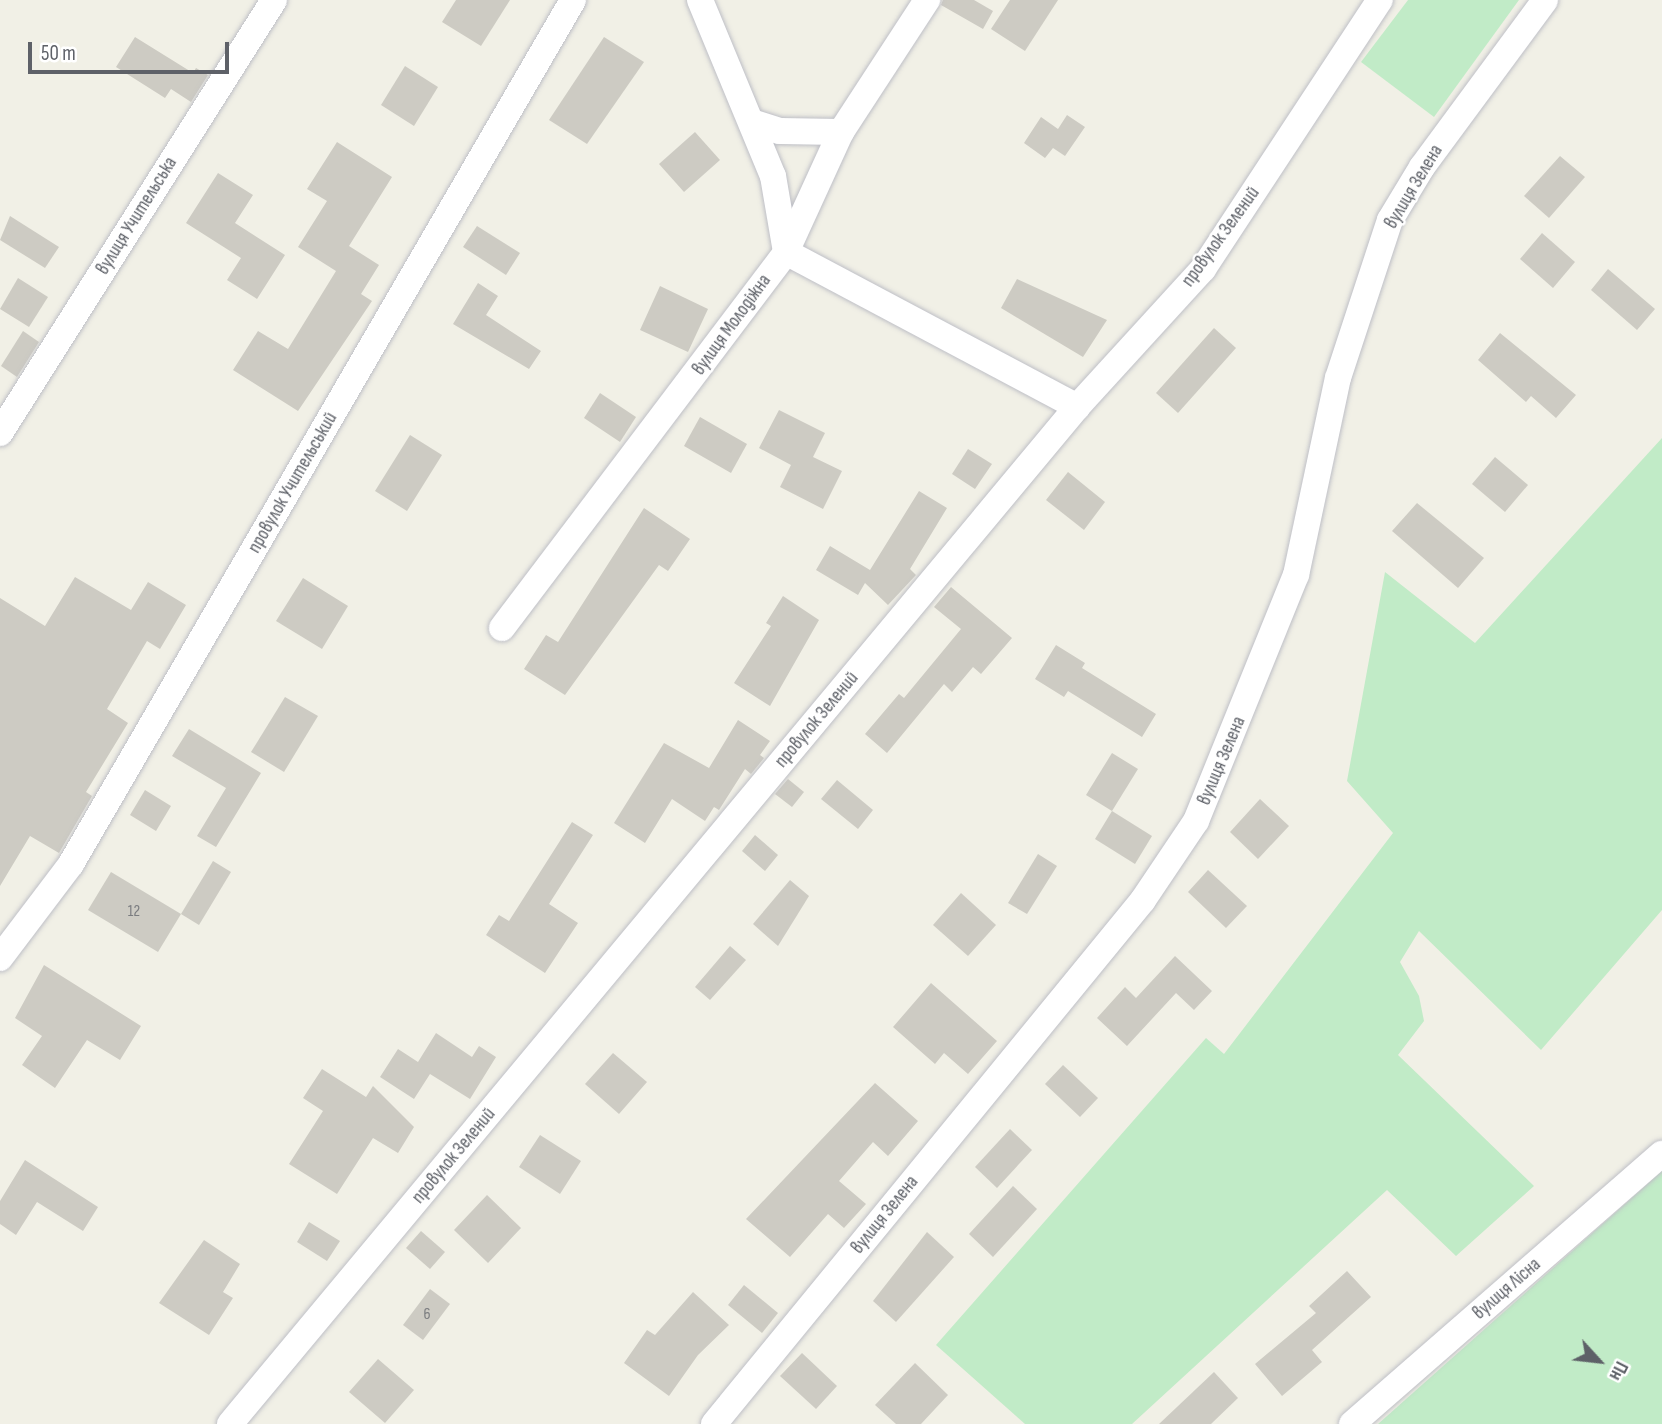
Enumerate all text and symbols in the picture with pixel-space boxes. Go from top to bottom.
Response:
scale bar [32,28,233,72]
text: 50 m [41,41,76,66]
street label: вулиця Зелена [1380,141,1448,233]
street label: вулиця Учительська [92,153,182,279]
street label: провулок Зелений [1177,183,1265,291]
street label: вулиця Молодіжна [688,270,776,380]
street label: провулок Учительський [243,409,343,557]
street label: провулок Зелений [770,667,864,773]
street label: вулиця Зелена [1193,713,1251,809]
house number: 12 [128,902,140,922]
street label: провулок Зелений [407,1103,501,1209]
street label: вулиця Зелена [847,1171,923,1259]
street label: вулиця Лісна [1468,1253,1546,1325]
house number: 6 [423,1305,431,1325]
north arrow [1564,1326,1634,1396]
text: Пн [1604,1357,1633,1384]

